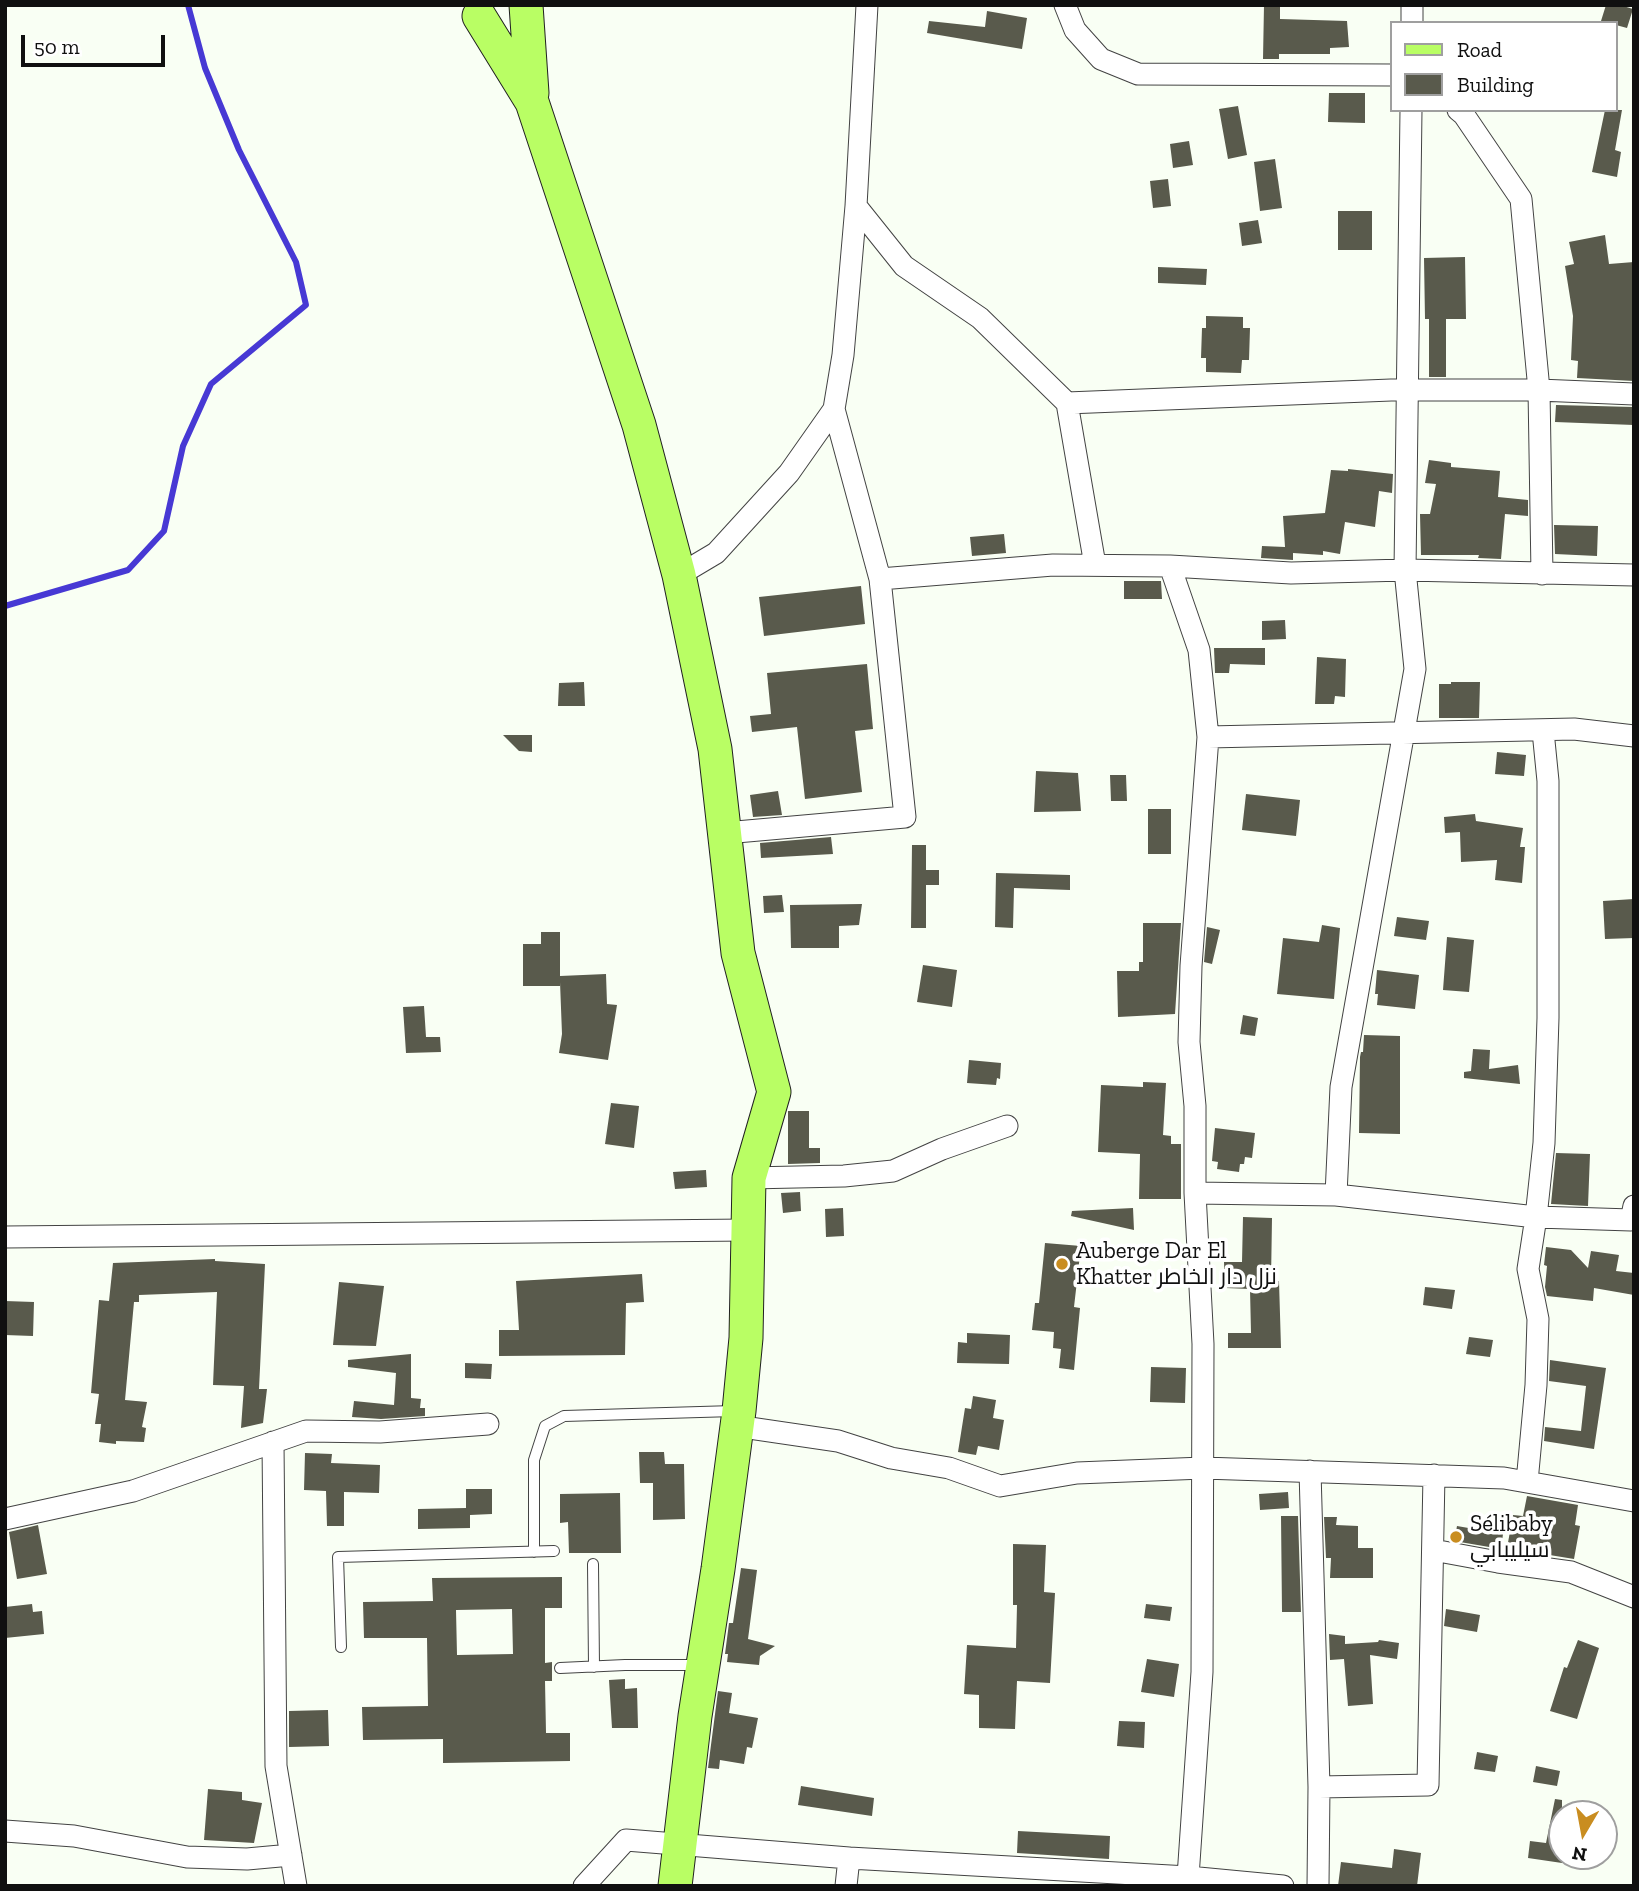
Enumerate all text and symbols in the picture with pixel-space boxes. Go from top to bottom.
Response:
scale bar [24,21,168,65]
legend [1390,21,1618,112]
text: 50 m [34,34,80,59]
text: Road [1457,37,1502,62]
text: Building [1457,72,1534,97]
place label: Auberge Dar El Khatter نزل دار الخاطر [1076,1237,1277,1291]
marker: Auberge Dar El Khatter نزل دار الخاطر [1054,1256,1070,1272]
place label: Sélibaby سيليبابي [1470,1510,1553,1564]
marker: Sélibaby سيليبابي [1448,1529,1464,1545]
north arrow [1548,1800,1618,1870]
text: N [1571,1842,1589,1867]

